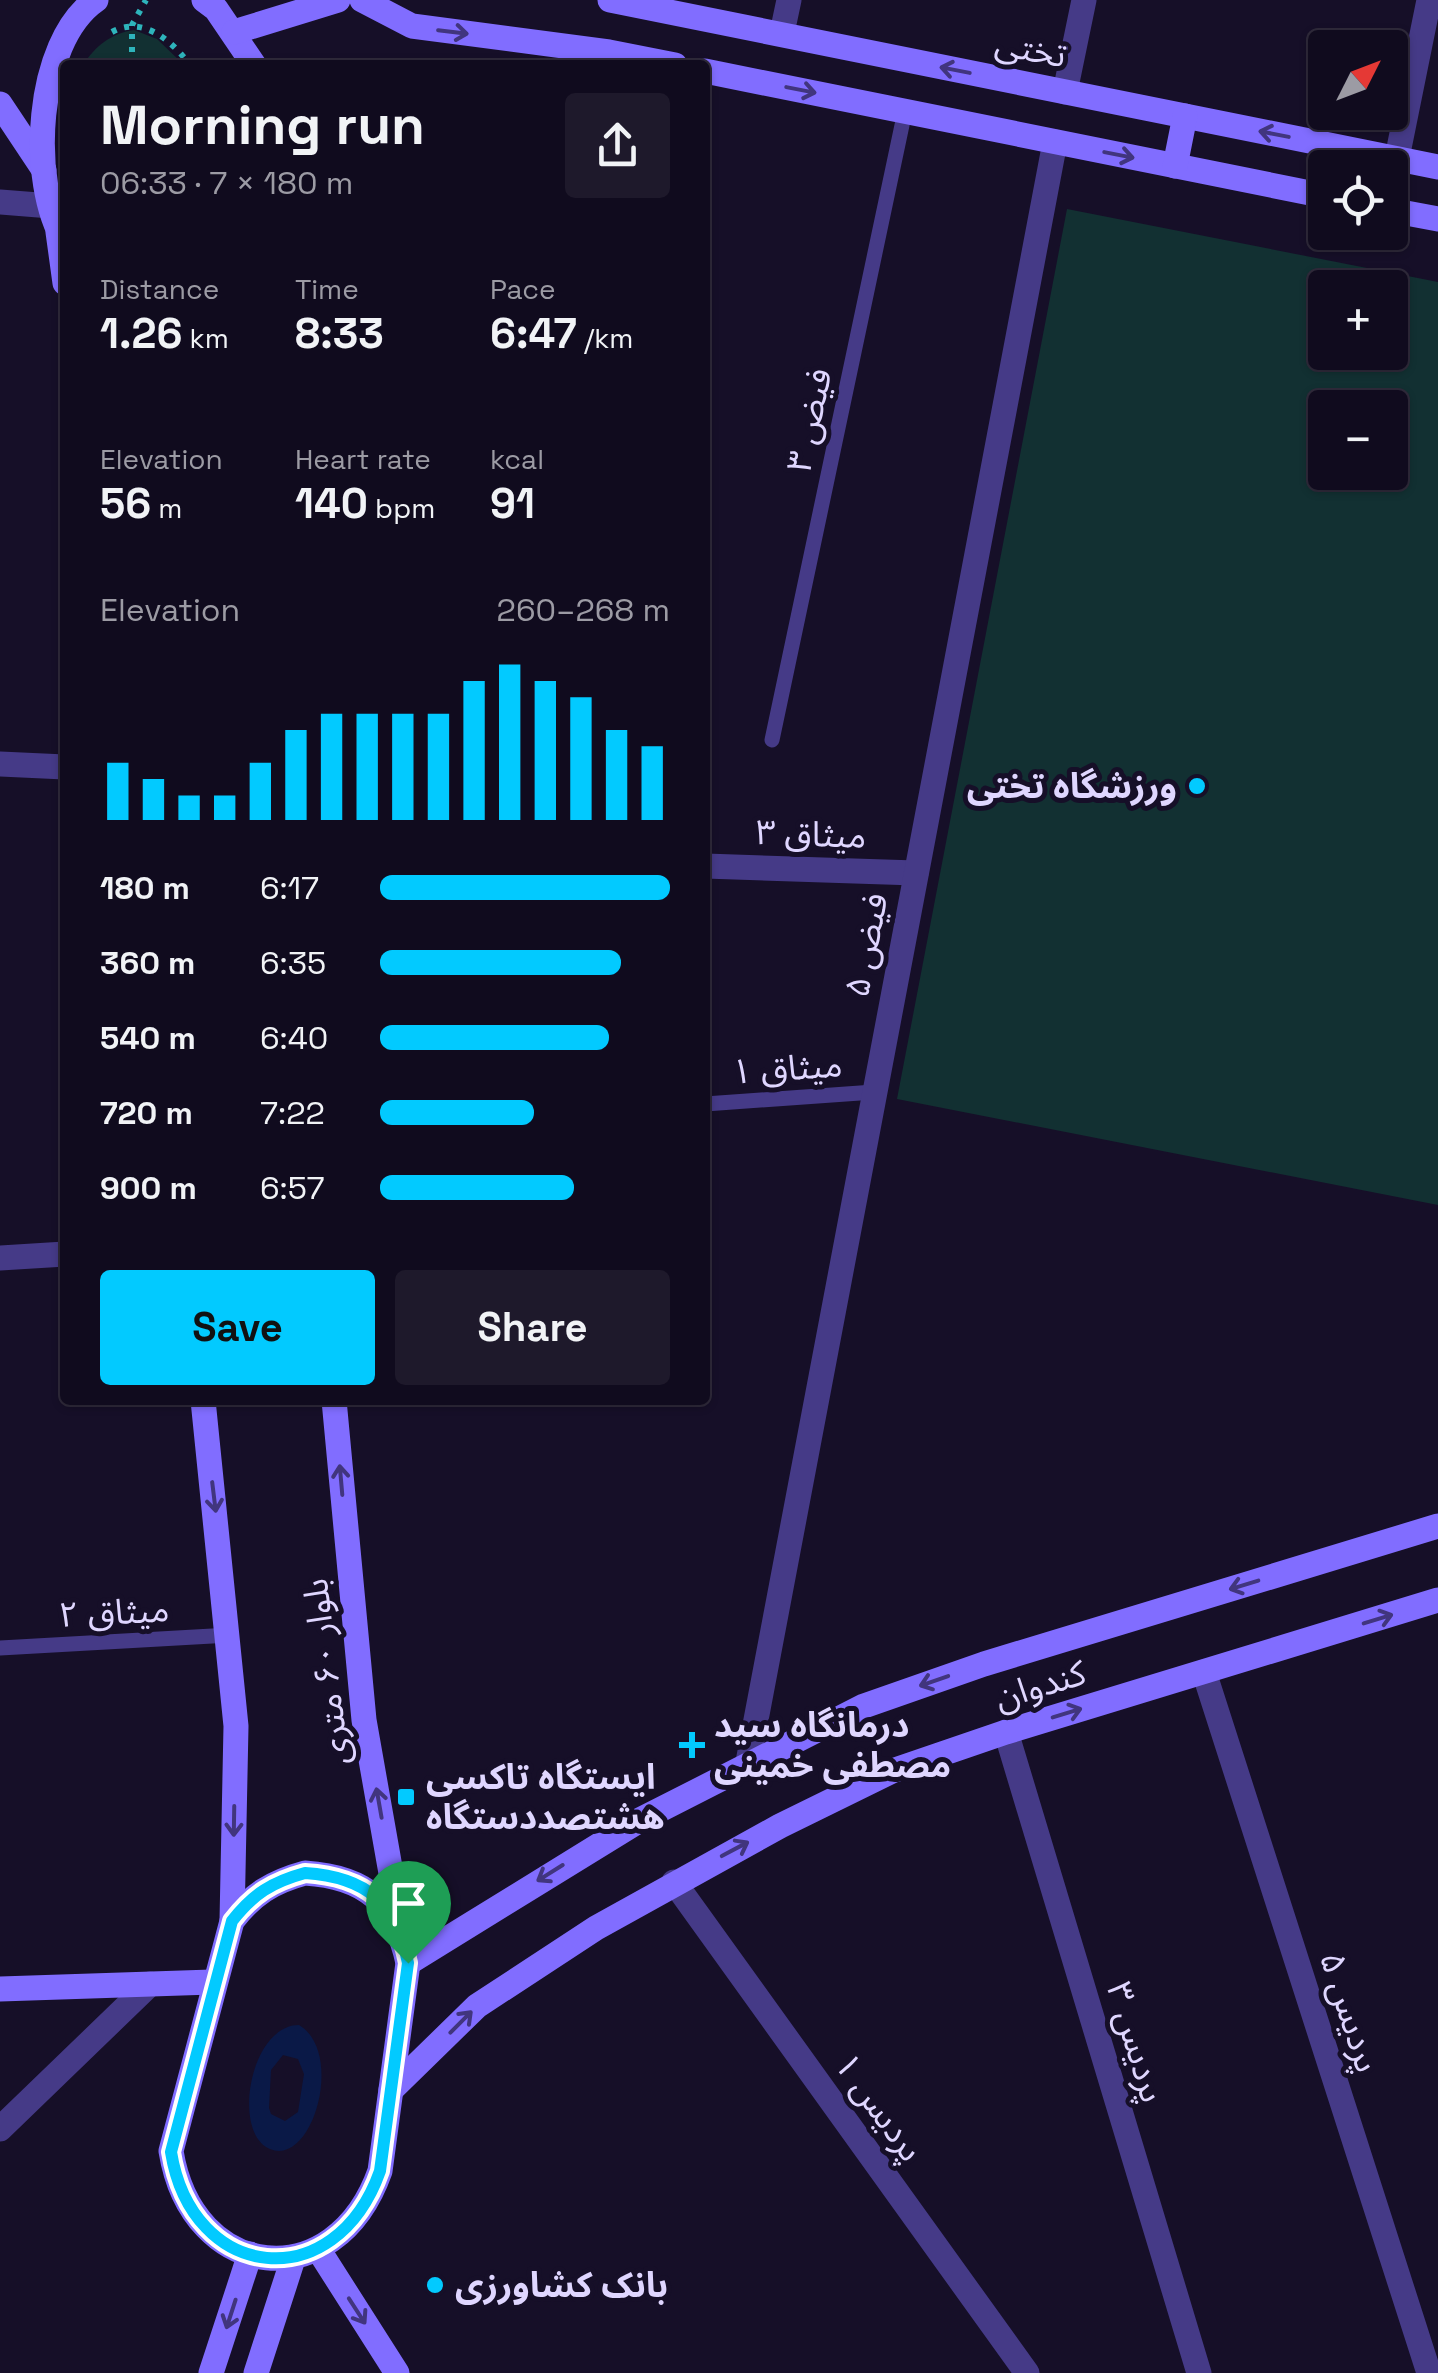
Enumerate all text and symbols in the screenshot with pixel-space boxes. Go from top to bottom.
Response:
street label: تختی [992,21,1070,77]
one-way arrow [436,23,469,41]
north arrow [1308,30,1408,130]
map controls [1308,30,1408,490]
one-way arrow [940,59,972,78]
one-way arrow [784,82,816,101]
text: Morning run [100,90,425,160]
button: share [565,93,670,198]
one-way arrow [1259,123,1291,142]
one-way arrow [1102,146,1134,165]
button: locate [1308,150,1408,250]
text: 06:33 · 7 × 180 m [100,163,353,203]
button: + [1308,270,1408,370]
text: Distance [100,271,219,307]
text: Time [295,271,359,307]
text: Pace [490,271,556,307]
text: 1.26 [100,307,182,360]
text: 8:33 [295,307,384,360]
text: 6:47 [490,307,577,360]
text: km [182,320,229,356]
text: /km [577,320,633,356]
street label: فیض ۳ [777,364,841,476]
button: − [1308,390,1408,490]
text: Elevation [100,441,223,477]
text: Heart rate [295,441,431,477]
text: kcal [490,441,544,477]
text: 56 [100,477,151,530]
text: 140 [295,477,368,530]
text: 91 [490,477,535,530]
text: m [151,490,182,526]
text: bpm [368,490,435,526]
text: Elevation [100,590,240,630]
text: 260–268 m [497,590,670,630]
place label: ورزشگاه تختی [967,764,1177,808]
marker: ورزشگاه تختی [1186,775,1208,797]
street label: میثاق ۳ [755,810,867,858]
text: 180 m [100,868,190,908]
text: 6:17 [260,868,319,908]
street label: فیض ۵ [834,889,898,1001]
text: 360 m [100,943,195,983]
text: 6:35 [260,943,326,983]
text: 540 m [100,1018,196,1058]
text: 6:40 [260,1018,328,1058]
street label: میثاق ۱ [730,1042,844,1094]
text: 720 m [100,1093,193,1133]
text: 7:22 [260,1093,325,1133]
text: 900 m [100,1168,197,1208]
text: 6:57 [260,1168,325,1208]
button: Save [100,1270,375,1385]
button: Share [395,1270,670,1385]
one-way arrow [331,1465,350,1497]
one-way arrow [205,1480,224,1512]
street label: بلوار ۶۰ متری [293,1576,359,1768]
one-way arrow [1229,1577,1261,1595]
street label: میثاق ۲ [58,1587,170,1637]
one-way arrow [1362,1608,1394,1626]
street label: کندوان [989,1650,1091,1720]
one-way arrow [919,1674,951,1692]
place label: درمانگاه سید مصطفی خمینی [714,1703,951,1787]
one-way arrow [1051,1703,1083,1721]
marker: درمانگاه سید مصطفی خمینی [679,1732,705,1758]
place label: ایستگاه تاکسی هشتصددستگاه [426,1755,665,1839]
marker: ایستگاه تاکسی هشتصددستگاه [395,1786,417,1808]
one-way arrow [368,1788,387,1820]
one-way arrow [225,1804,244,1836]
one-way arrow [720,1839,750,1859]
pin [366,1861,451,1964]
one-way arrow [536,1863,565,1884]
icon: arrive [381,1876,436,1931]
street label: پردیس ۵ [1310,1946,1390,2078]
street label: پردیس ۳ [1097,1976,1175,2108]
one-way arrow [448,2010,472,2034]
street label: پردیس ۱ [825,2044,933,2170]
place label: بانک کشاورزی [455,2263,668,2307]
marker: بانک کشاورزی [424,2274,446,2296]
one-way arrow [347,2296,368,2325]
one-way arrow [220,2297,238,2329]

